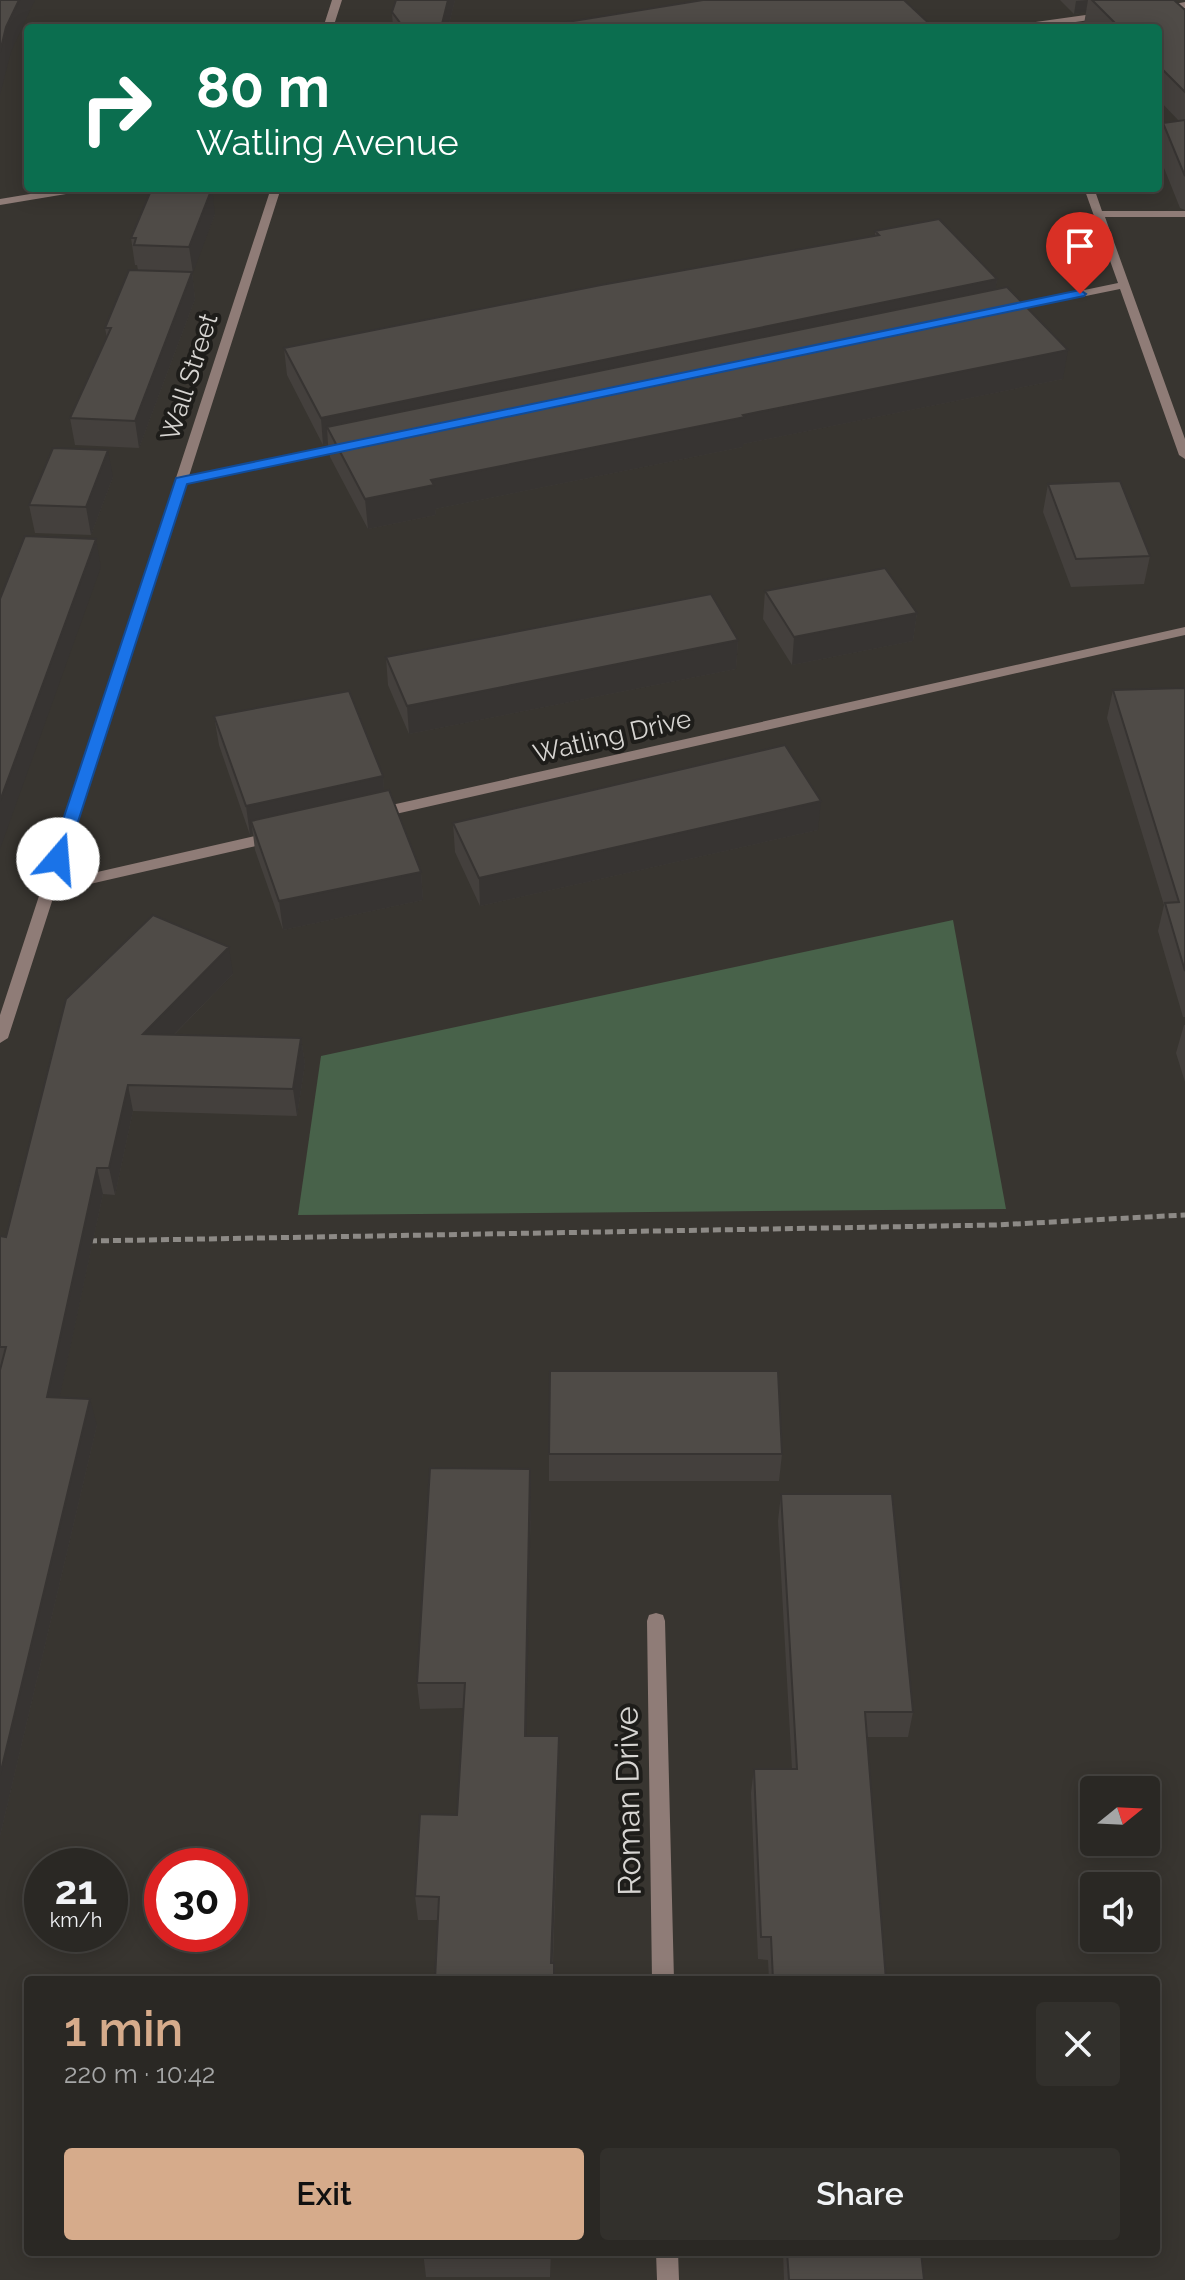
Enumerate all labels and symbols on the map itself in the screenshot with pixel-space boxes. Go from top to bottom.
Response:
pin [1046,212,1114,294]
street label: Wall Street [154,309,224,444]
street label: Watling Drive [530,703,694,769]
position arrow [16,817,100,901]
street label: Roman Drive [607,1706,648,1896]
north arrow [1080,1776,1160,1856]
speed limit sign: 30 [144,1848,248,1952]

